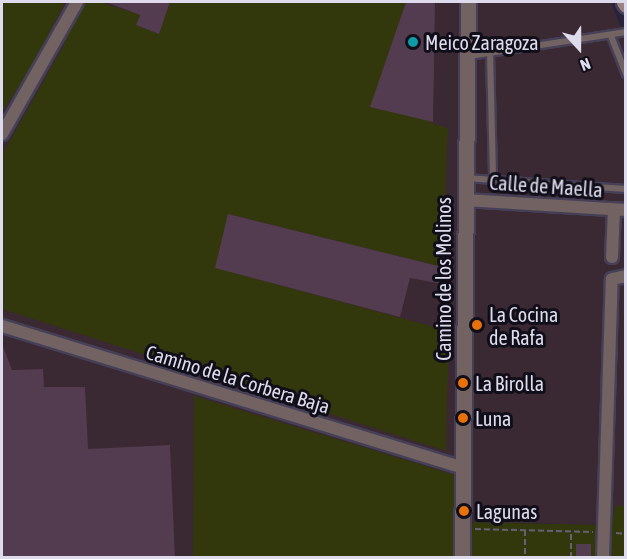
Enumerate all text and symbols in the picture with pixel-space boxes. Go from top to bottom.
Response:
north arrow [549,18,609,78]
place label: Meico Zaragoza [425,30,539,54]
marker: Meico Zaragoza [406,35,420,49]
text: N [578,55,593,75]
street label: Calle de Maella [489,170,603,202]
street label: Camino de los Molinos [431,197,455,361]
place label: La Cocina de Rafa [489,302,558,349]
marker: La Cocina de Rafa [470,318,484,332]
street label: Camino de la Corbera Baja [143,340,333,418]
place label: La Birolla [475,371,544,395]
marker: La Birolla [456,376,470,390]
place label: Luna [475,406,511,430]
marker: Luna [456,411,470,425]
place label: Lagunas [476,499,537,523]
marker: Lagunas [457,504,471,518]

